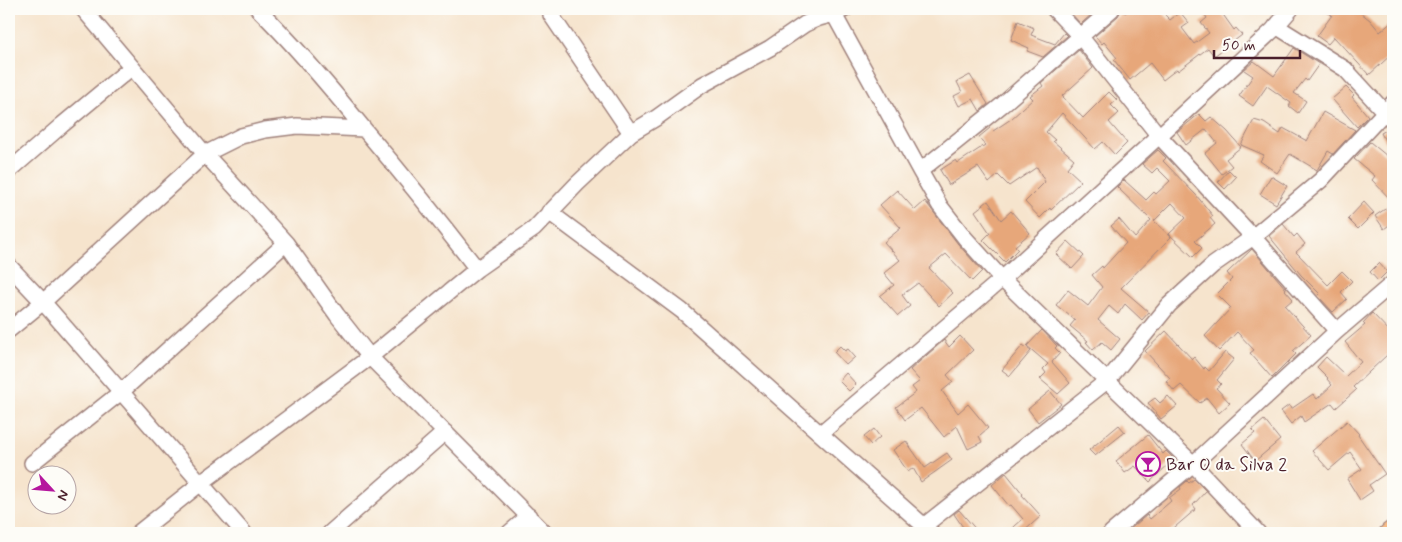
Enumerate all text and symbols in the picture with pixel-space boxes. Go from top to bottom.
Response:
scale bar [1214,28,1301,60]
text: 50 m [1222,36,1256,56]
bar icon: Bar O da Silva 2 [1135,451,1161,477]
place label: Bar O da Silva 2 [1166,453,1287,477]
north arrow [28,464,78,514]
text: N [53,487,73,503]

